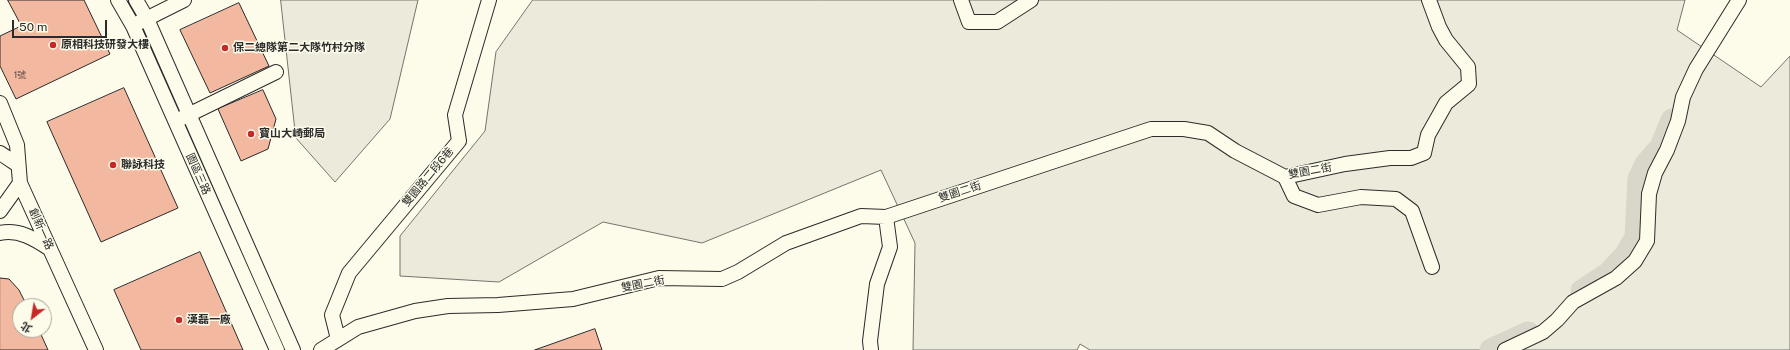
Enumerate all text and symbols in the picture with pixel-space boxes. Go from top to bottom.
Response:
scale bar [14,12,109,38]
text: 50 m [19,20,47,34]
place label: 原相科技研發大樓 [61,38,149,52]
marker: 原相科技研發大樓 [48,40,58,50]
place label: 保二總隊第二大隊竹村分隊 [233,41,365,55]
marker: 保二總隊第二大隊竹村分隊 [220,43,230,53]
house number: 1號 [14,70,26,80]
place label: 寶山大崎郵局 [259,127,325,141]
marker: 寶山大崎郵局 [246,129,256,139]
street label: 雙園路二段6巷 [400,145,456,209]
street label: 園區三路 [183,151,213,197]
place label: 聯詠科技 [121,158,165,172]
marker: 聯詠科技 [108,160,118,170]
street label: 雙園二街 [1287,161,1333,181]
street label: 雙園二街 [937,179,983,205]
street label: 創新一路 [26,206,56,252]
street label: 雙園二街 [620,273,666,295]
north arrow [12,298,52,338]
place label: 漢磊一廠 [187,313,231,327]
marker: 漢磊一廠 [174,315,184,325]
text: 北 [19,319,34,335]

